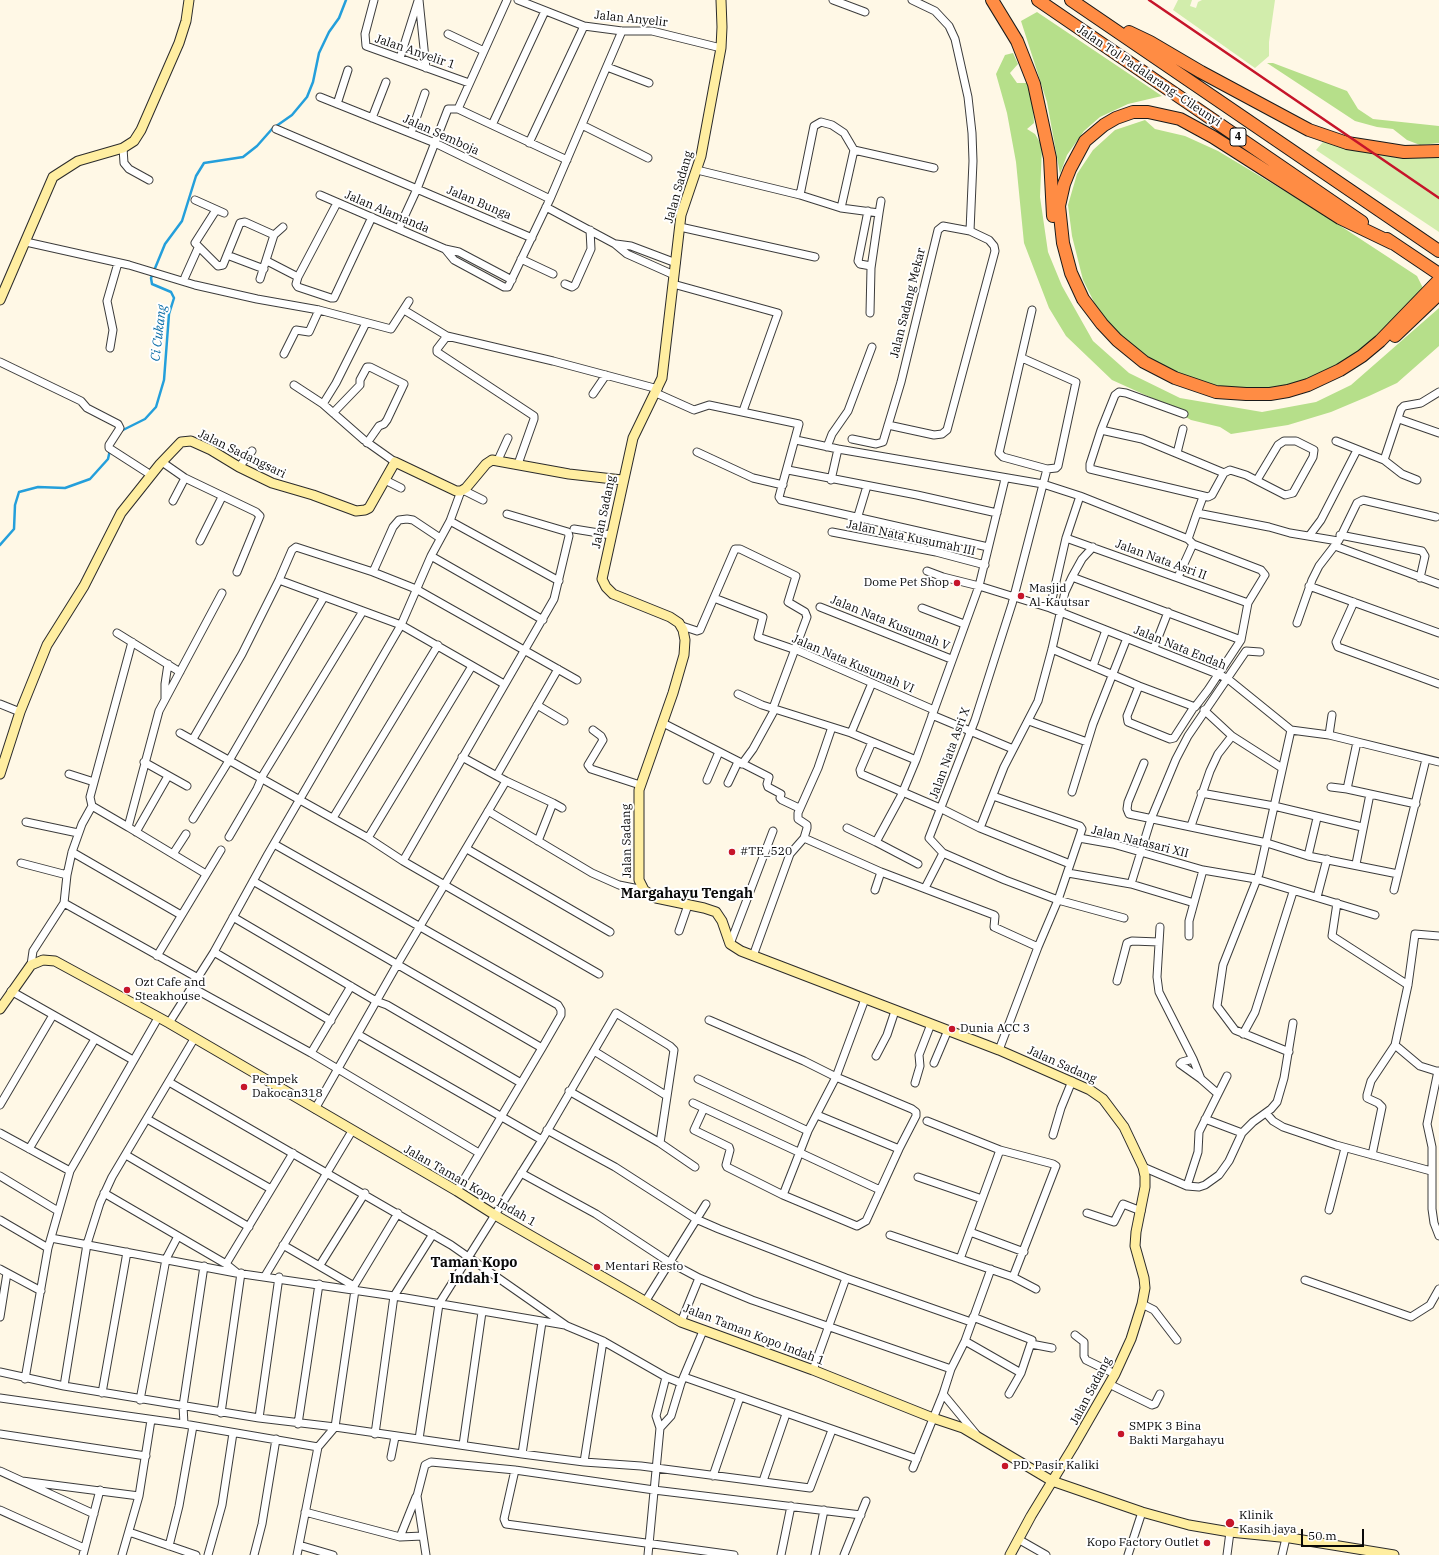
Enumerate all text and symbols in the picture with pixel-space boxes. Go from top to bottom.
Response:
street label: Jalan Anyelir [594,8,668,30]
street label: Jalan Tol Padalarang–Cileunyi [1074,22,1224,130]
street label: Jalan Anyelir 1 [373,32,457,72]
street label: Jalan Semboja [401,112,481,158]
road number: 4 [1230,128,1246,146]
street label: Jalan Sadang [662,149,696,225]
street label: Jalan Bunga [445,183,513,223]
street label: Jalan Alamanda [343,188,431,236]
street label: Jalan Sadang Mekar [887,247,929,359]
water label: Ci Cukang [148,304,170,362]
street label: Jalan Sadangsari [196,427,288,481]
street label: Jalan Sadang [589,474,619,550]
street label: Jalan Nata Kusumah III [845,517,977,559]
street label: Jalan Nata Asri II [1113,537,1209,583]
place label: Dome Pet Shop [864,576,949,590]
marker: Dome Pet Shop [952,578,962,588]
place label: Masjid Al-Kautsar [1029,582,1090,610]
marker: Masjid Al-Kautsar [1016,591,1026,601]
street label: Jalan Nata Kusumah V [828,593,952,653]
street label: Jalan Nata Endah [1132,623,1228,673]
street label: Jalan Nata Kusumah VI [790,632,916,696]
street label: Jalan Nata Asri X [927,705,973,801]
street label: Jalan Sadang [619,804,635,878]
street label: Jalan Natasari XII [1090,823,1190,861]
place label: #TE_520 [740,845,792,859]
marker: #TE_520 [727,847,737,857]
district label: Margahayu Tengah [621,886,753,902]
place label: Ozt Cafe and Steakhouse [135,976,206,1004]
marker: Ozt Cafe and Steakhouse [122,985,132,995]
place label: Dunia ACC 3 [960,1022,1030,1036]
marker: Dunia ACC 3 [947,1024,957,1034]
street label: Jalan Sadang [1025,1043,1099,1087]
place label: Pempek Dakocan318 [252,1073,323,1101]
marker: Pempek Dakocan318 [239,1082,249,1092]
street label: Jalan Taman Kopo Indah 1 [401,1142,539,1230]
district label: Taman Kopo Indah I [431,1255,517,1288]
place label: Mentari Resto [605,1260,683,1274]
marker: Mentari Resto [592,1262,602,1272]
street label: Jalan Taman Kopo Indah 1 [681,1301,827,1369]
street label: Jalan Sadang [1067,1355,1115,1427]
place label: SMPK 3 Bina Bakti Margahayu [1129,1420,1224,1448]
marker: SMPK 3 Bina Bakti Margahayu [1116,1429,1126,1439]
place label: PD. Pasir Kaliki [1013,1459,1099,1473]
marker: PD. Pasir Kaliki [1000,1461,1010,1471]
place label: Klinik Kasih jaya [1239,1509,1297,1537]
marker: Klinik Kasih jaya [1224,1517,1236,1529]
scale bar [1303,1521,1366,1547]
text: 50 m [1308,1528,1337,1543]
place label: Kopo Factory Outlet [1087,1536,1199,1550]
marker: Kopo Factory Outlet [1202,1538,1212,1548]

